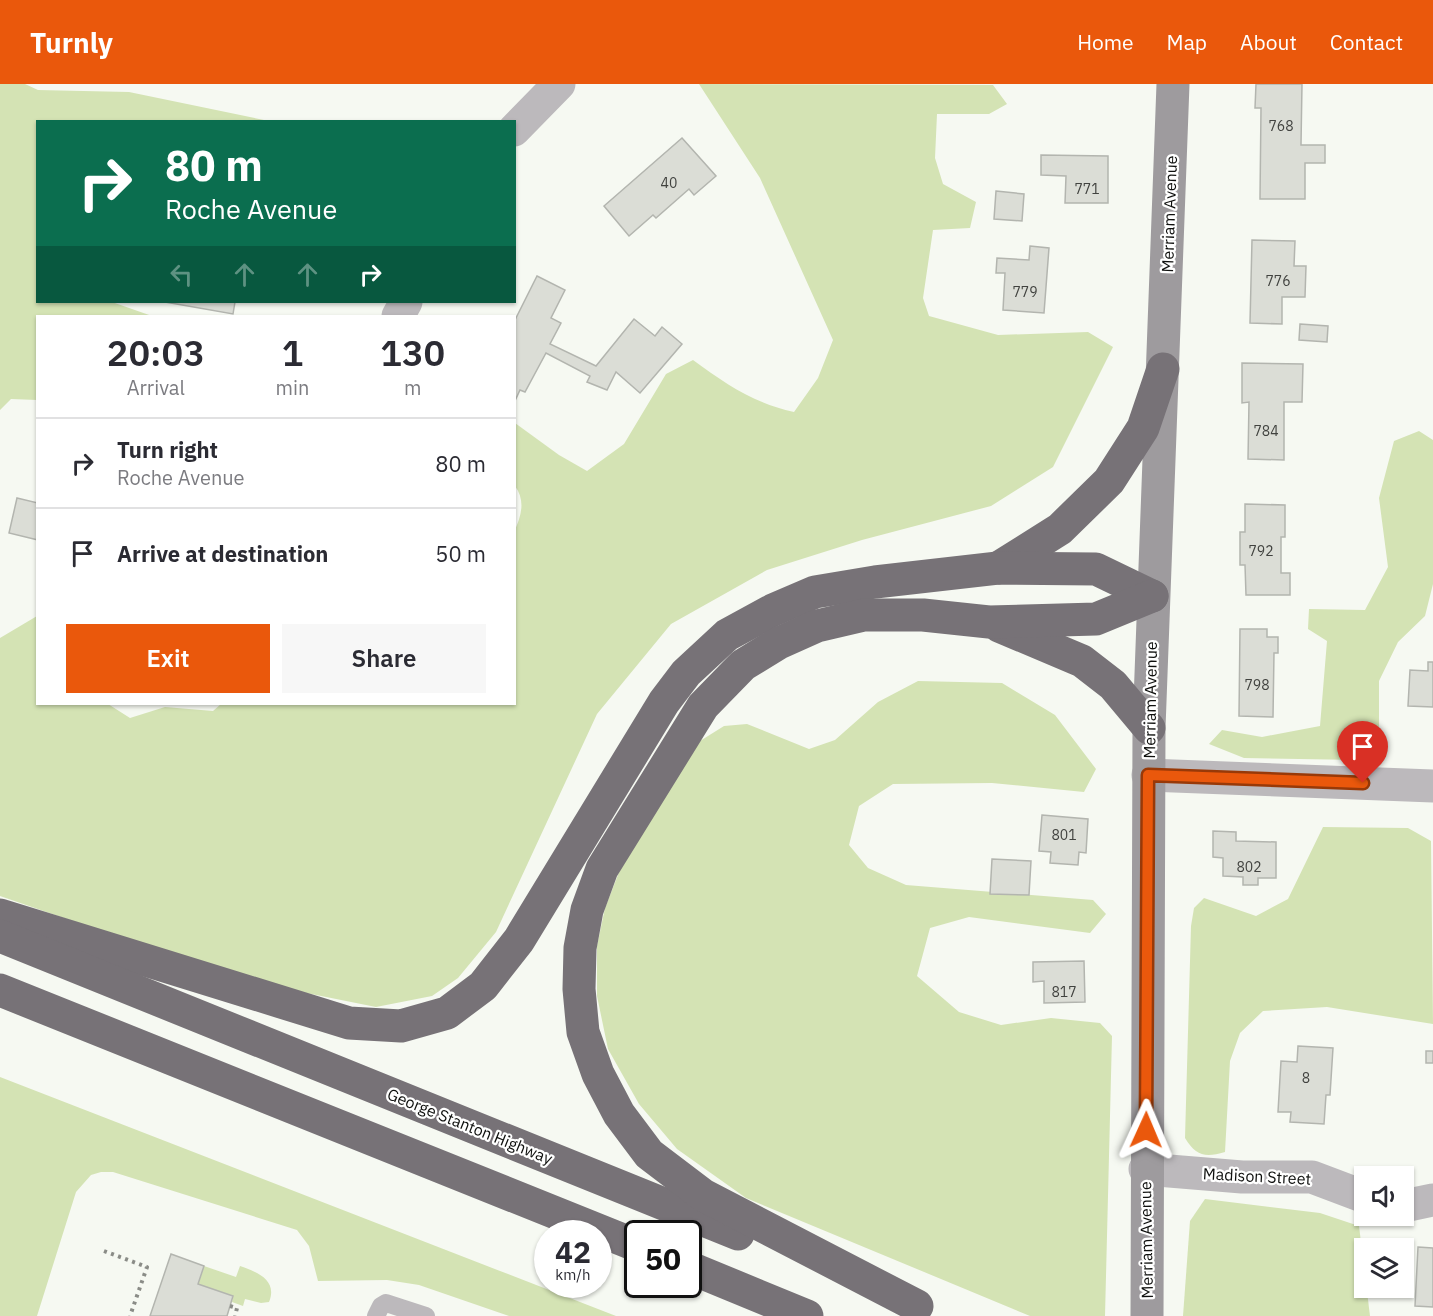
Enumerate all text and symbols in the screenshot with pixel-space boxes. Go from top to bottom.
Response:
text: Turnly [30,24,113,61]
text: Home [1077,28,1134,56]
text: Map [1167,28,1207,56]
text: About [1240,28,1297,56]
text: Contact [1330,28,1403,56]
house number: 768 [1268,117,1294,135]
text: 80 m [165,138,263,193]
icon: right [66,144,144,222]
street label: Merriam Avenue [1157,155,1181,273]
house number: 40 [661,174,677,192]
house number: 771 [1074,180,1100,198]
text: Roche Avenue [165,191,337,226]
icon: left [165,258,198,291]
icon: ahead [228,258,261,291]
icon: ahead [291,258,324,291]
icon: right [354,258,387,291]
house number: 776 [1265,272,1291,290]
house number: 779 [1012,283,1038,301]
text: 20:03 [107,329,205,376]
text: 1 [282,329,303,376]
text: 130 [380,329,445,376]
text: Arrival [127,374,185,401]
text: min [276,374,309,401]
text: m [404,374,421,401]
house number: 784 [1253,422,1279,440]
text: Turn right [117,435,218,464]
icon: right [66,447,99,480]
text: 80 m [435,449,486,478]
text: Roche Avenue [117,464,245,491]
icon: arrive [66,537,99,570]
text: Arrive at destination [117,539,328,568]
text: 50 m [435,539,486,568]
house number: 792 [1248,542,1274,560]
button: Exit [66,624,270,693]
button: Share [282,624,486,693]
street label: Merriam Avenue [1139,641,1161,759]
house number: 798 [1244,676,1270,694]
pin [1337,721,1388,783]
icon: arrive [1346,730,1379,763]
house number: 801 [1051,826,1077,844]
house number: 802 [1236,858,1262,876]
house number: 817 [1051,983,1077,1001]
house number: 8 [1302,1069,1310,1087]
street label: George Stanton Highway [384,1084,556,1168]
position arrow [1114,1098,1178,1162]
street label: Madison Street [1202,1163,1312,1189]
map controls [1354,1166,1414,1298]
button: sound [1354,1166,1414,1226]
street label: Merriam Avenue [1135,1181,1157,1299]
speed limit sign: 50 [624,1220,702,1298]
text: 42 [555,1232,591,1271]
button: layers [1354,1238,1414,1298]
text: km/h [555,1265,591,1284]

